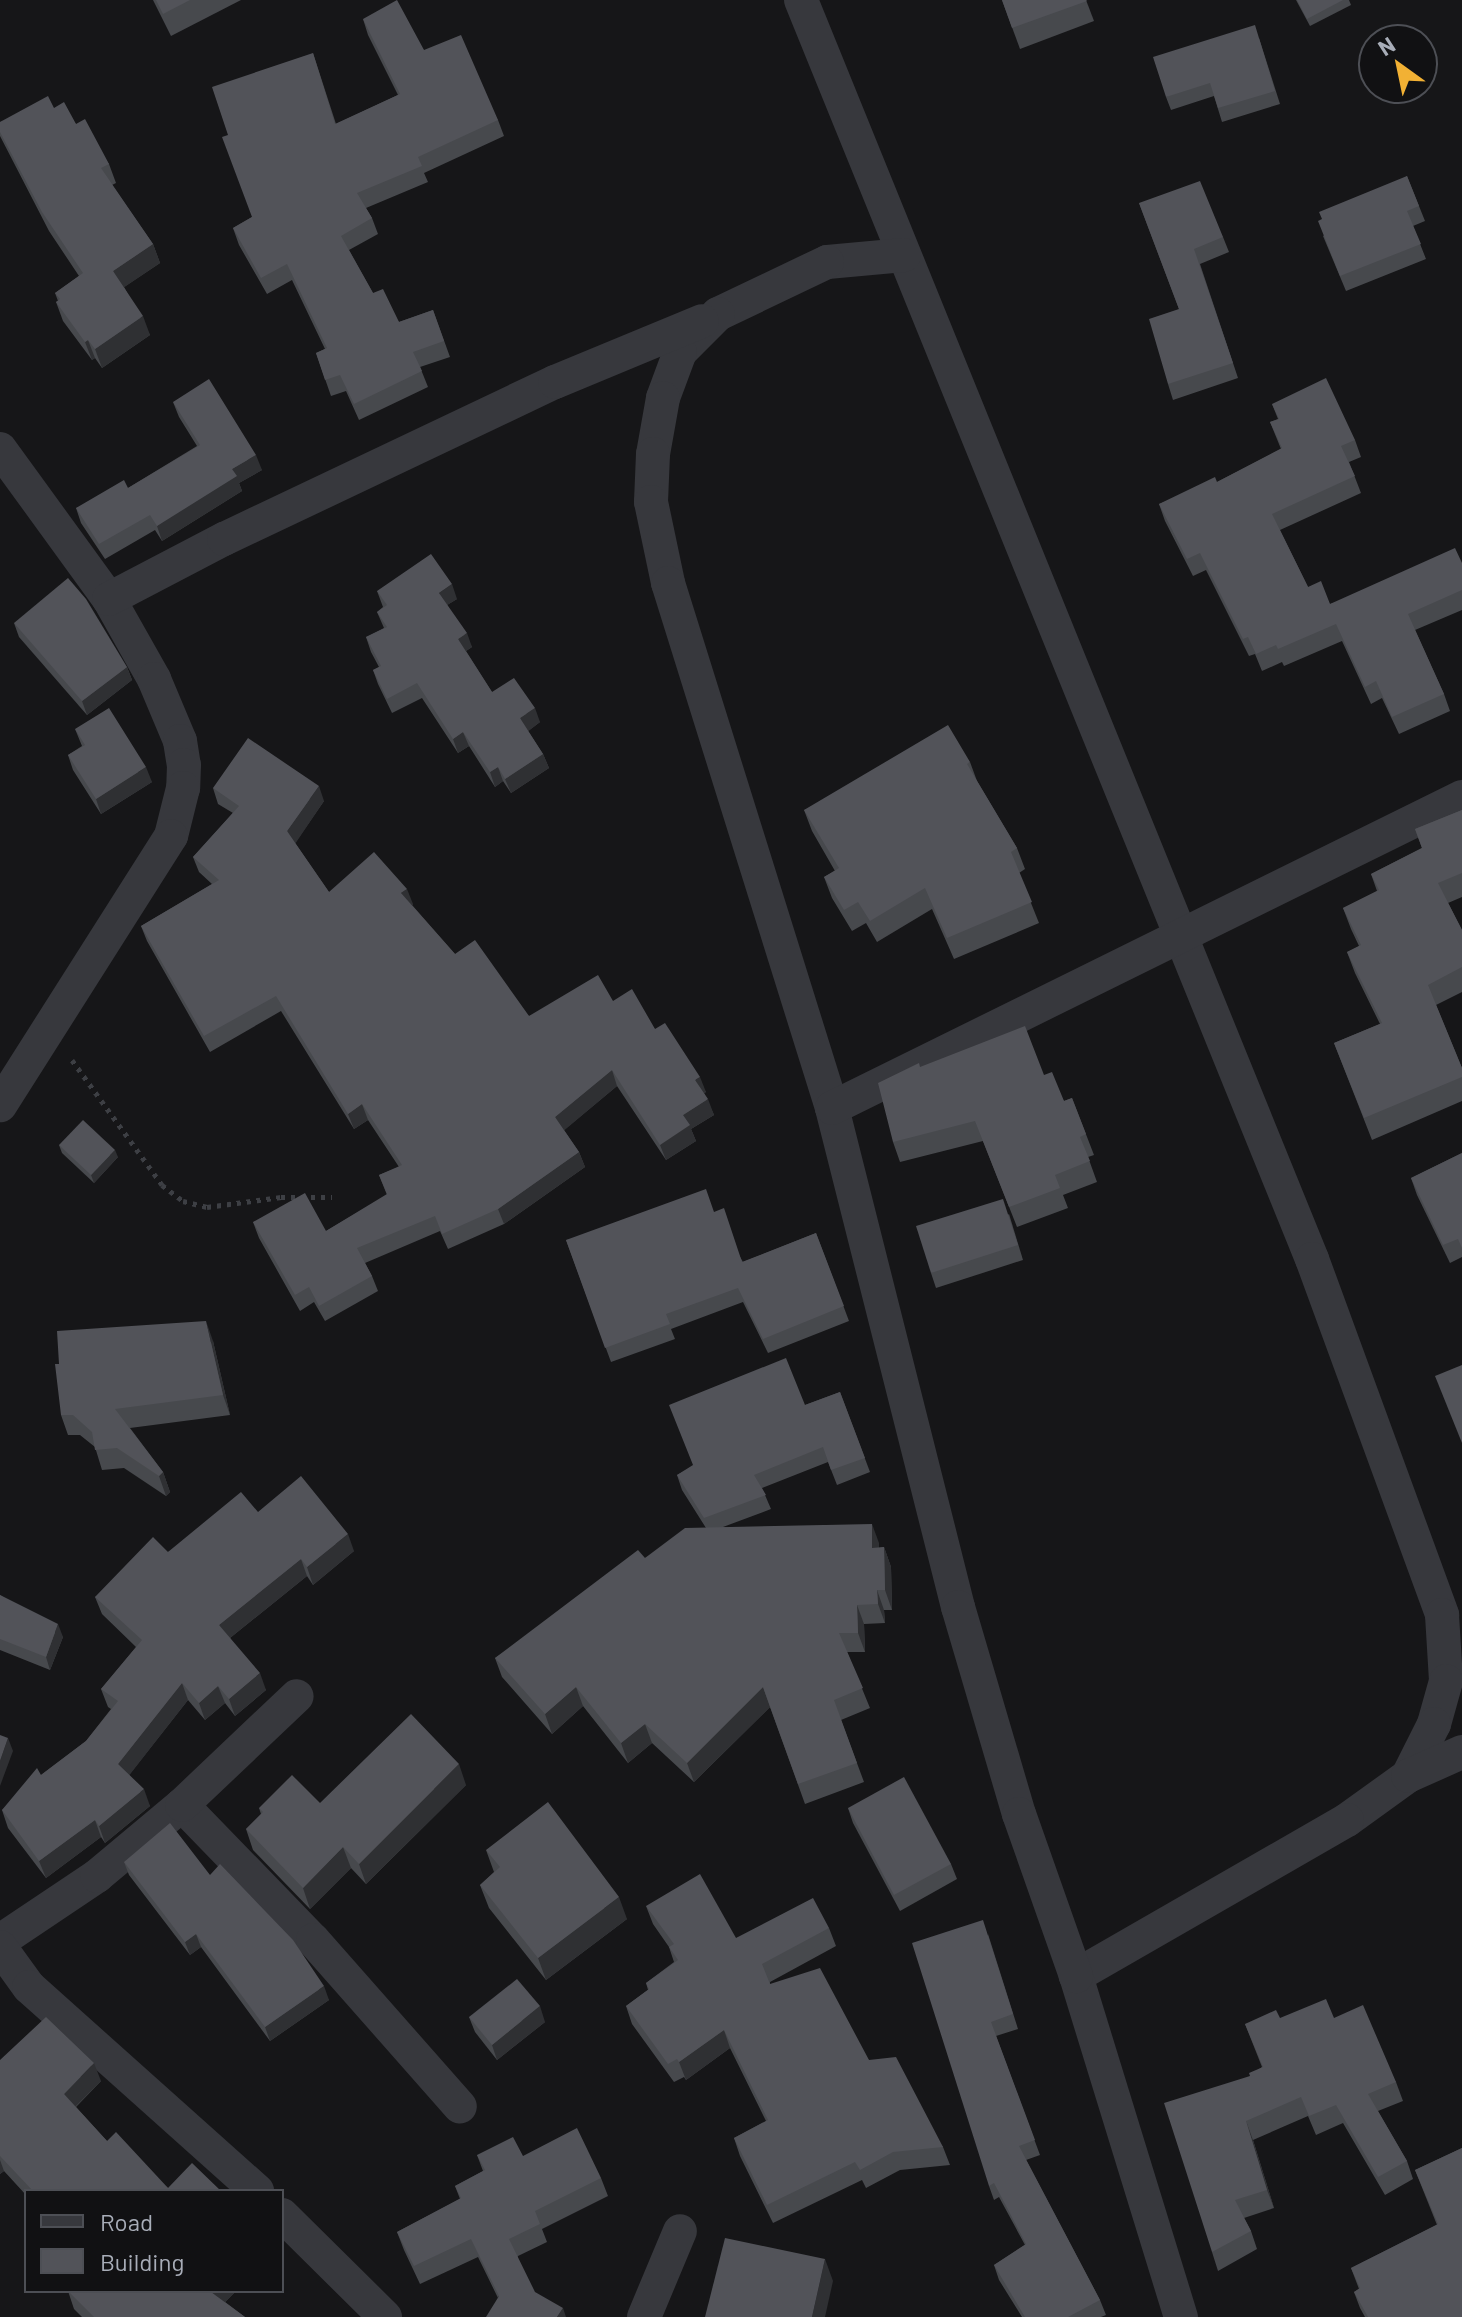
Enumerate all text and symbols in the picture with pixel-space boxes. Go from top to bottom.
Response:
north arrow [1358,24,1438,104]
text: N [1373,31,1399,60]
legend [24,2189,284,2293]
text: Road [100,2207,153,2236]
text: Building [100,2247,184,2276]

